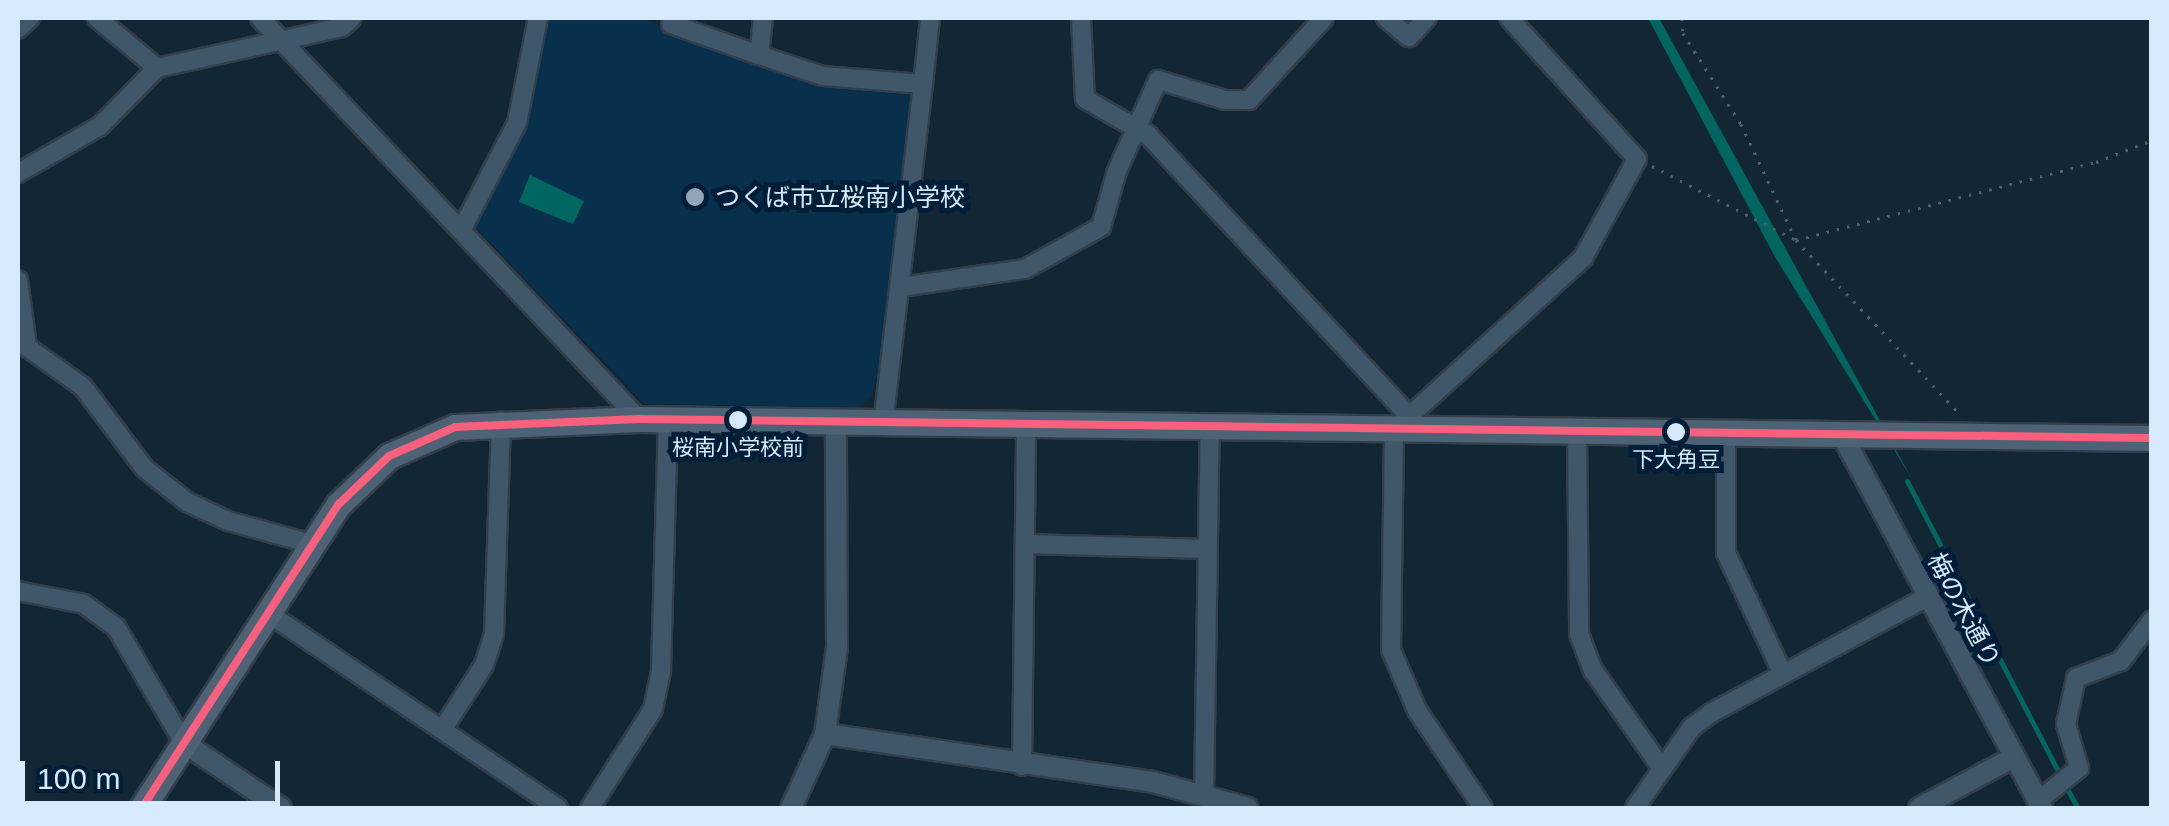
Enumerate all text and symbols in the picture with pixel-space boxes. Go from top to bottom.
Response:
place label: つくば市立桜南小学校 [715,182,965,212]
marker: つくば市立桜南小学校 [684,186,706,208]
marker: 桜南小学校前 [728,410,748,430]
marker: 下大角豆 [1666,422,1686,442]
place label: 桜南小学校前 [672,435,804,461]
place label: 下大角豆 [1632,447,1720,473]
street label: 梅の木通り [1921,548,2007,672]
scale bar [25,741,285,803]
text: 100 m [37,762,120,795]

